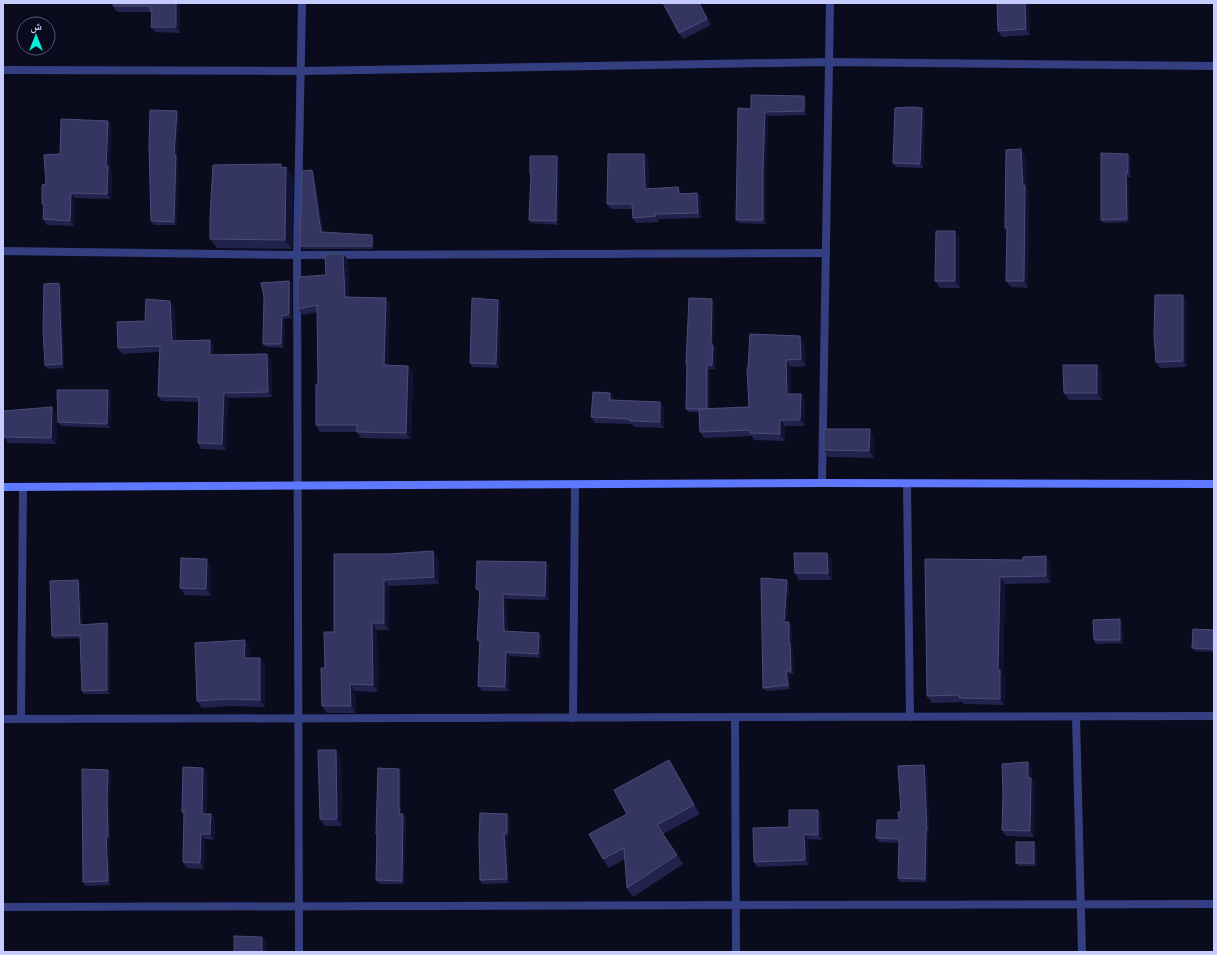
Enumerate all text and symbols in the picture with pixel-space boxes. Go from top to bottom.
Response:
north arrow [16,16,56,56]
text: ش [30,19,42,34]

